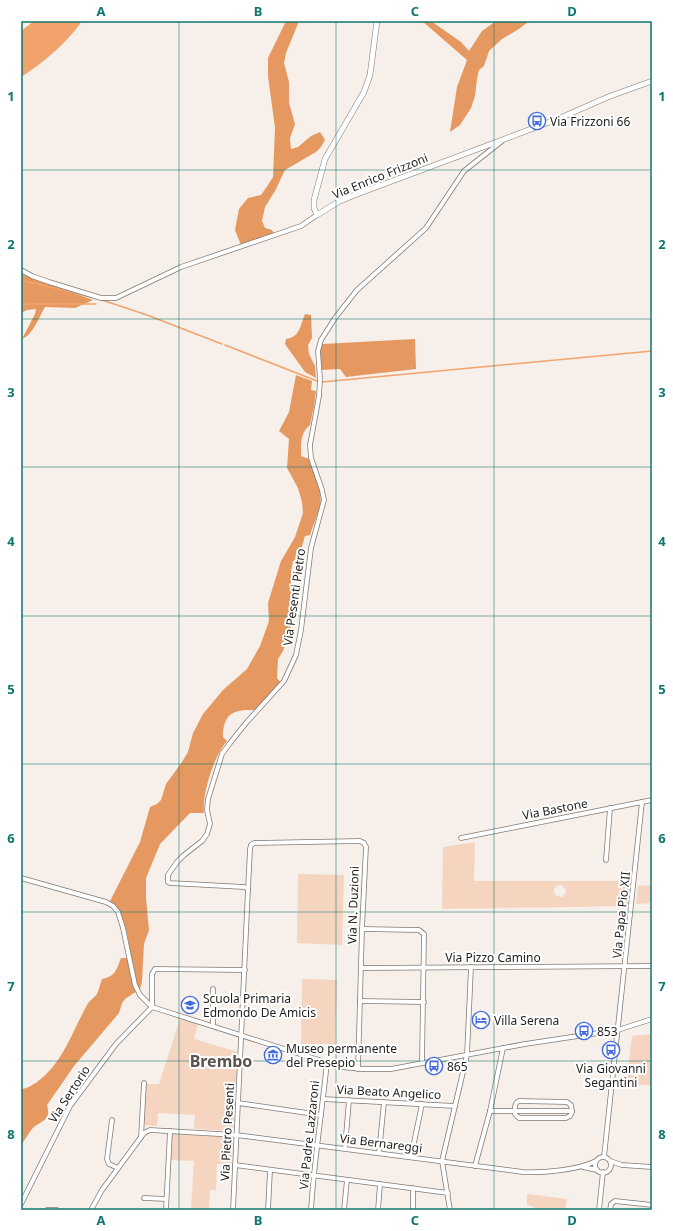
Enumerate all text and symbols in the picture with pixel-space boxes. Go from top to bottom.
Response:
text: A [97,2,106,20]
text: B [254,2,262,20]
text: C [411,2,419,20]
text: D [567,2,577,20]
text: 1 [7,87,15,105]
text: 1 [658,87,666,105]
bus stop icon: Via Frizzoni 66 [527,111,547,131]
place label: Via Frizzoni 66 [550,113,630,130]
street label: Via Enrico Frizzoni [330,149,430,203]
text: 2 [7,235,15,253]
text: 2 [658,235,666,253]
text: 3 [7,383,15,401]
text: 3 [658,383,666,401]
text: 4 [7,532,15,550]
text: 4 [658,532,666,550]
street label: Via Pesenti Pietro [279,547,309,647]
text: 5 [7,680,15,698]
text: 5 [658,680,666,698]
street label: Via Bastone [521,794,589,824]
text: 6 [7,829,15,847]
text: 6 [658,829,666,847]
street label: Via N. Duzioni [343,866,363,944]
street label: Via Papa Pio XII [608,871,634,959]
street label: Via Pizzo Camino [445,949,541,966]
text: 7 [7,977,15,995]
text: 7 [658,977,666,995]
place label: Scuola Primaria Edmondo De Amicis [203,990,316,1021]
school or university icon: Scuola Primaria Edmondo De Amicis [180,995,200,1015]
hotel icon: Villa Serena [471,1010,491,1030]
place label: Villa Serena [494,1012,559,1029]
bus stop icon: 853 [574,1021,594,1041]
place label: 853 [597,1023,618,1040]
place label: Museo permanente del Presepio [286,1040,397,1071]
bus stop icon: Via Giovanni Segantini [601,1040,621,1060]
museum icon: Museo permanente del Presepio [263,1045,283,1065]
district label: Brembo [190,1050,252,1072]
bus stop icon: 865 [424,1056,444,1076]
place label: 865 [447,1058,468,1075]
place label: Via Giovanni Segantini [576,1060,646,1091]
street label: Via Sertorio [44,1062,94,1126]
street label: Via Padre Lazzaroni [295,1080,323,1190]
street label: Via Beato Angelico [336,1081,442,1103]
street label: Via Pietro Pesenti [216,1083,238,1181]
text: 8 [7,1125,15,1143]
text: 8 [658,1125,666,1143]
street label: Via Bernareggi [339,1129,423,1157]
text: A [97,1211,106,1229]
text: B [254,1211,262,1229]
text: C [411,1211,419,1229]
text: D [567,1211,577,1229]

